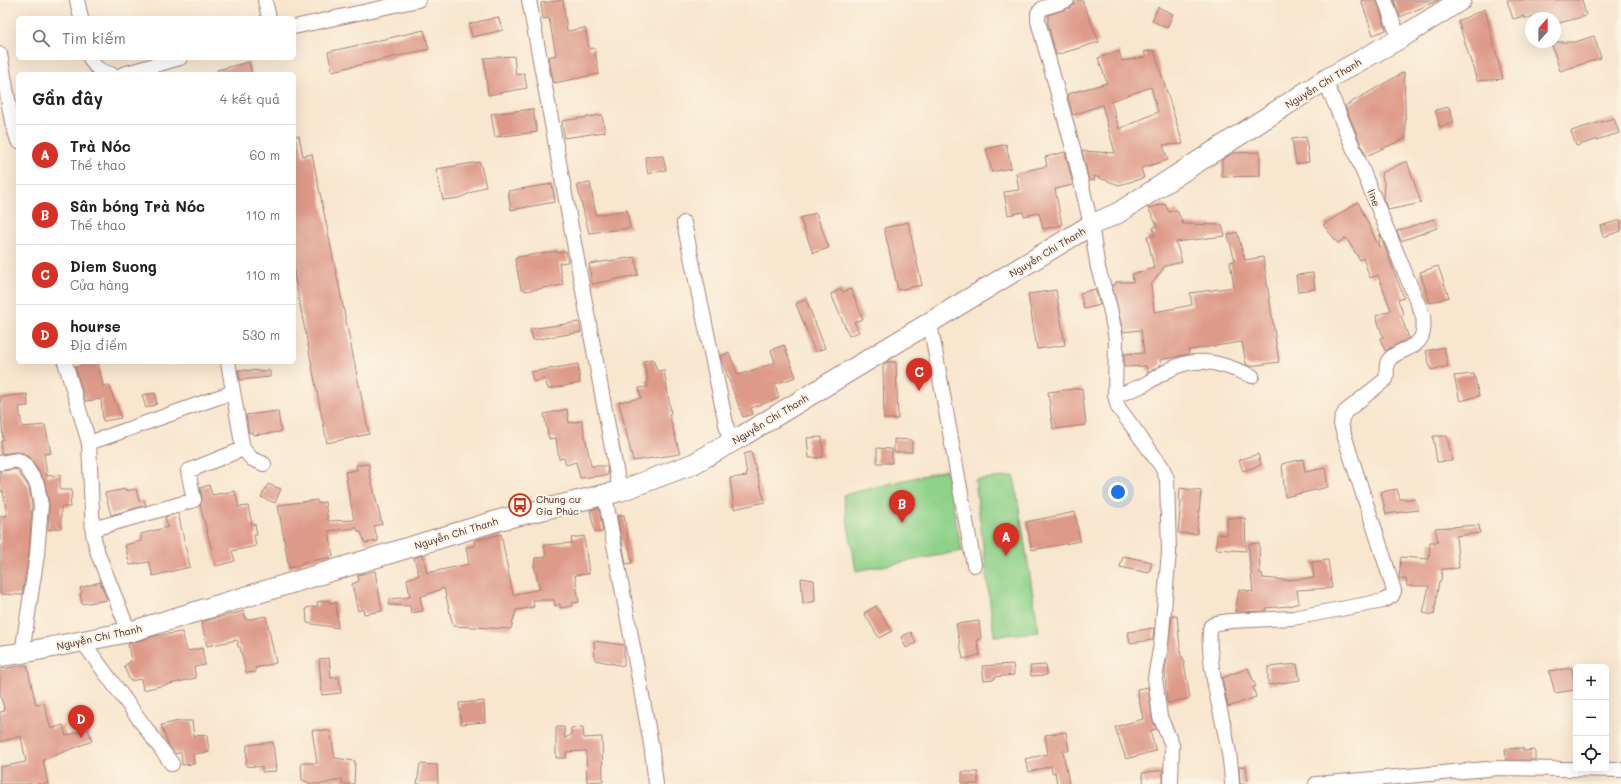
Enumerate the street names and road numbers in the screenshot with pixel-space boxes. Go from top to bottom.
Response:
street label: Nguyễn Chí Thanh [1282,55,1364,111]
street label: line [1364,187,1384,209]
street label: Nguyễn Chí Thanh [1006,224,1088,280]
street label: Nguyễn Chí Thanh [729,391,811,447]
street label: Nguyễn Chí Thanh [413,514,500,552]
street label: Nguyễn Chí Thanh [55,621,143,653]

